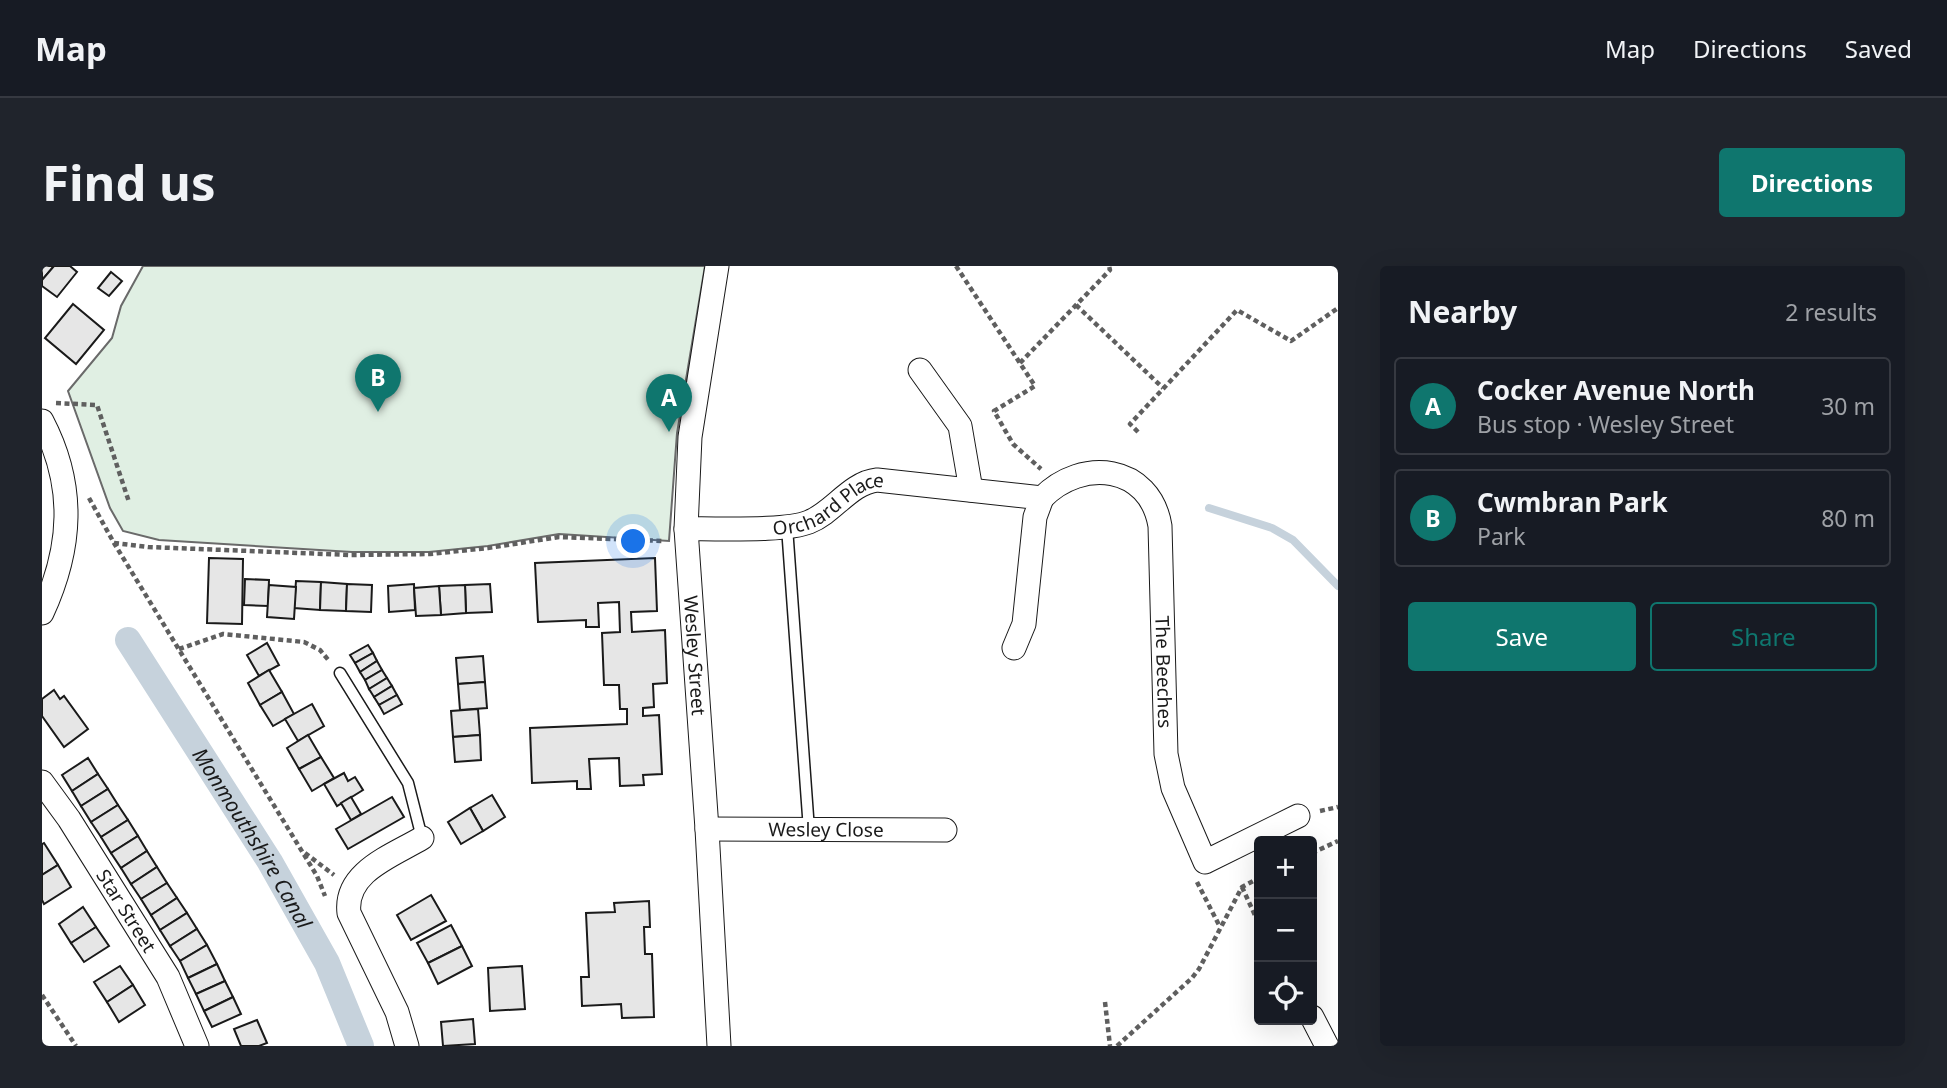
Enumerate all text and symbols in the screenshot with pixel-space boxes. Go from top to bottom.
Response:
text: Map [35,26,107,71]
text: Map [1605,32,1655,65]
text: Directions [1693,32,1807,65]
text: Saved [1845,32,1912,65]
button: Directions [1719,148,1905,217]
text: Find us [42,149,216,215]
text: Nearby [1408,291,1517,332]
text: 2 results [1785,296,1877,328]
pin: B [355,354,401,412]
text: Cocker Avenue North [1477,372,1755,408]
pin: A [646,374,692,432]
text: A [1425,390,1441,422]
text: 30 m [1821,390,1875,422]
text: Bus stop · Wesley Street [1477,408,1734,440]
street label: Orchard Place [772,467,885,541]
text: Cwmbran Park [1477,484,1668,520]
text: B [1425,502,1441,534]
text: 80 m [1821,502,1875,534]
text: Park [1477,520,1526,552]
your location [616,524,650,558]
street label: Wesley Street [678,595,712,716]
button: Save [1408,602,1636,671]
button: Share [1650,602,1877,671]
street label: The Beeches [1149,615,1178,729]
water label: Monmouthshire Canal [186,742,319,934]
street label: Wesley Close [768,816,884,843]
map controls [1254,836,1317,1025]
button: + [1254,836,1317,899]
street label: Star Street [91,864,162,957]
button: − [1254,899,1317,962]
button: locate [1254,962,1317,1025]

